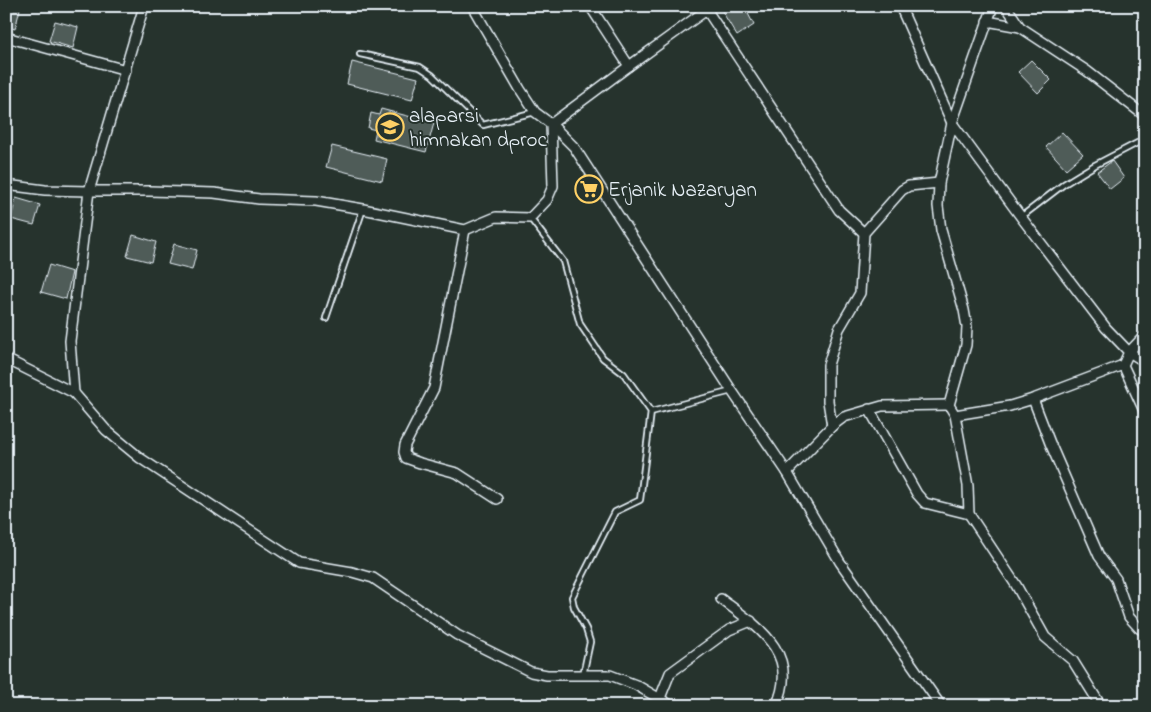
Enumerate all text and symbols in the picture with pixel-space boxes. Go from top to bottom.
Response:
place label: alaparsi himnakan dproc [409,102,548,156]
school or university icon: alaparsi himnakan dproc [375,112,405,142]
supermarket icon: Erjanik Nazaryan [574,174,604,204]
place label: Erjanik Nazaryan [608,176,757,208]

